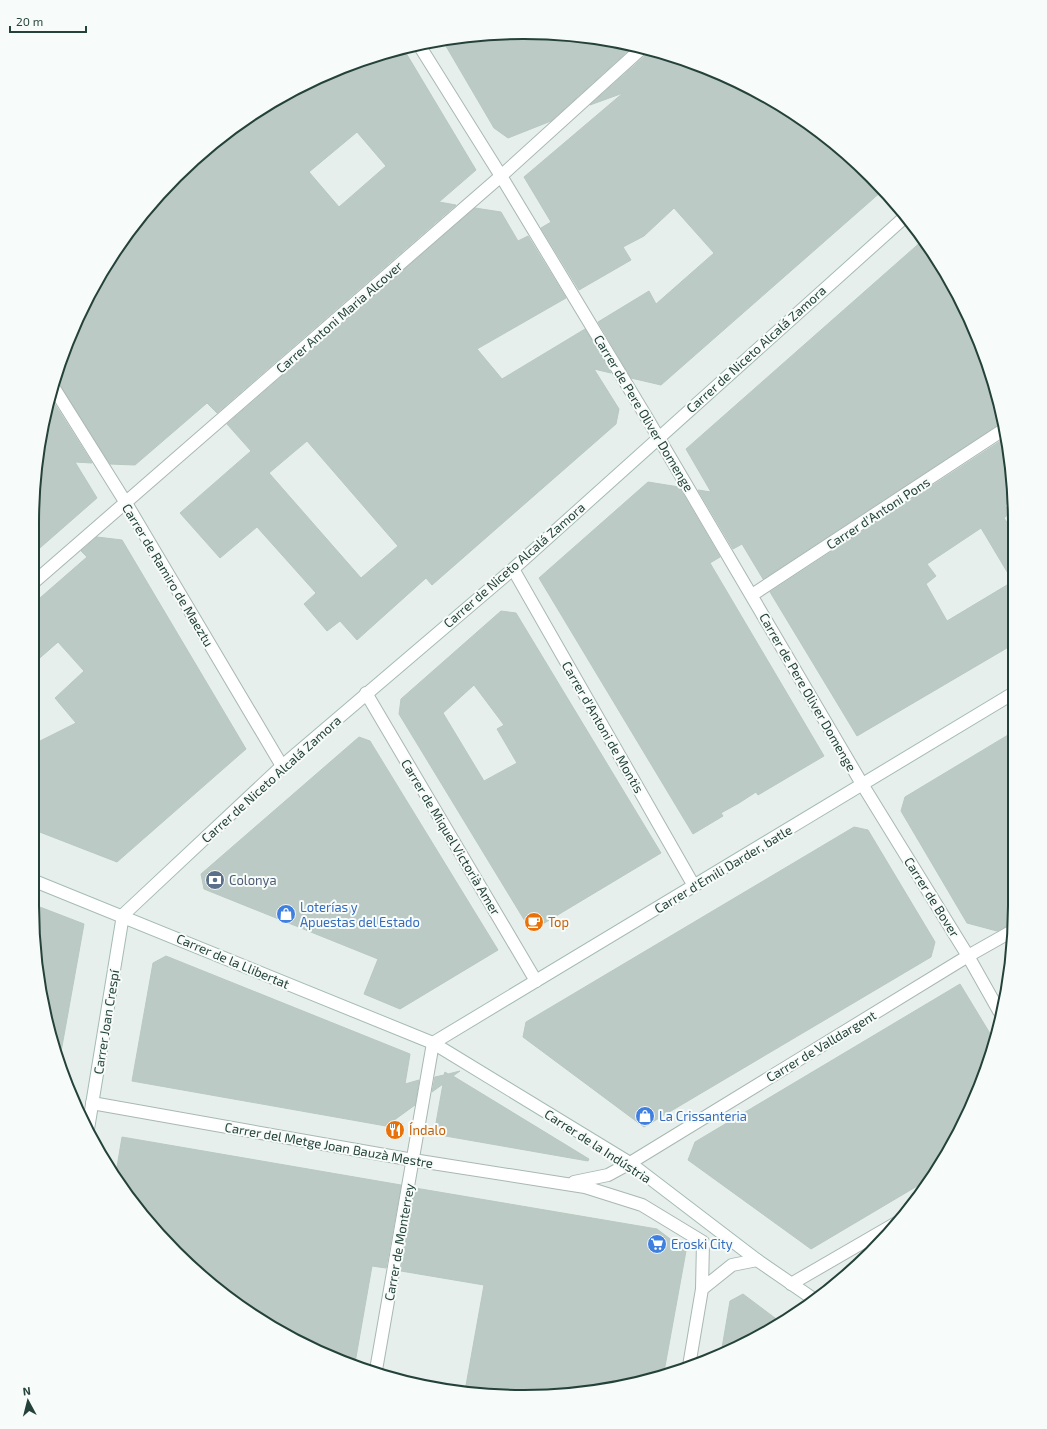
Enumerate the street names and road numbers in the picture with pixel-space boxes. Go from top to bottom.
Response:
street label: Carrer Antoni Maria Alcover [273,258,405,376]
street label: Carrer de Niceto Alcalá Zamora [683,282,829,416]
street label: Carrer de Pere Oliver Domenge [591,332,697,494]
street label: Carrer d'Antoni Pons [823,474,933,552]
street label: Carrer de Niceto Alcalá Zamora [440,499,588,631]
street label: Carrer de Ramiro de Maeztu [119,501,217,649]
street label: Carrer de Pere Oliver Domenge [756,610,860,774]
street label: Carrer d'Antoni de Montis [559,658,647,796]
street label: Carrer de Niceto Alcalá Zamora [198,712,344,846]
street label: Carrer de Miquel Victorià Amer [398,756,504,918]
street label: Carrer d'Emili Darder, batle [651,822,795,916]
street label: Carrer de Bover [901,854,963,940]
street label: Carrer de la Llibertat [174,930,292,992]
street label: Carrer Joan Crespí [90,968,122,1075]
street label: Carrer de Valldargent [763,1007,879,1085]
street label: Carrer de la Indústria [542,1106,654,1186]
street label: Carrer del Metge Joan Bauzà Mestre [224,1119,434,1171]
street label: Carrer de Monterrey [381,1182,417,1302]

